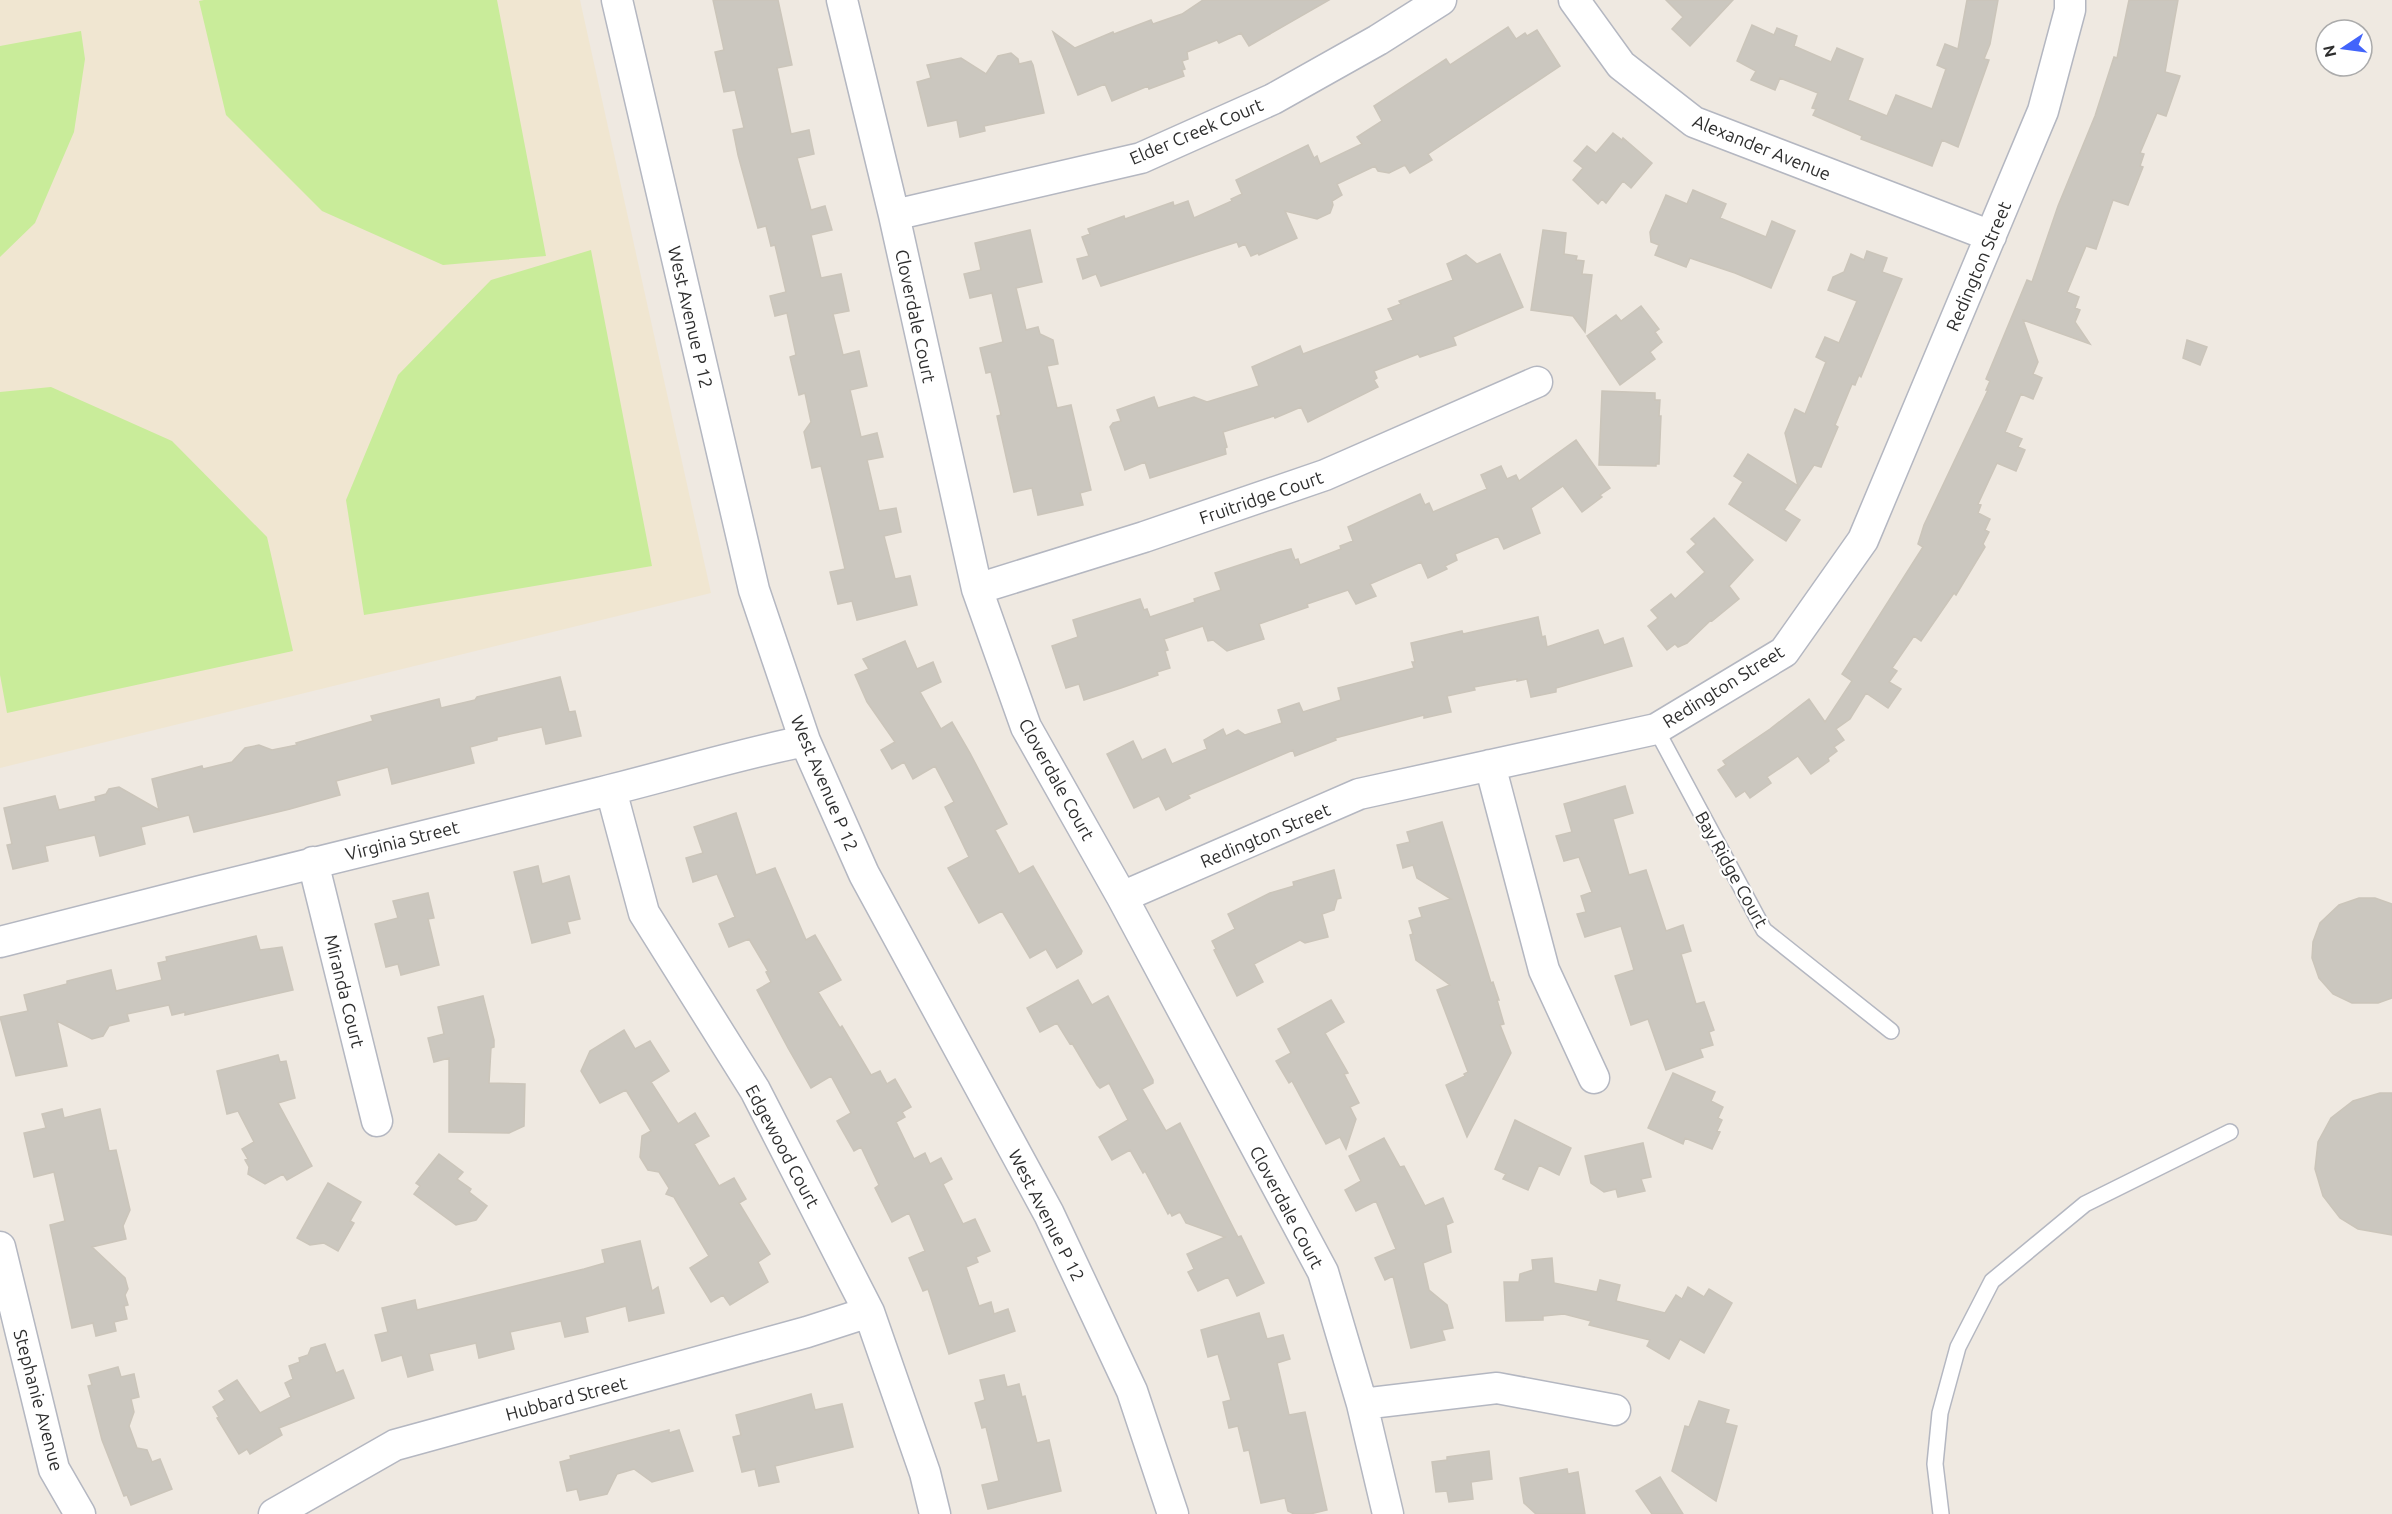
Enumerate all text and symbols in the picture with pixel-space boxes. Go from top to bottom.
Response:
north arrow [2314,18,2374,78]
text: N [2319,44,2339,59]
street label: Elder Creek Court [1126,94,1266,168]
street label: Alexander Avenue [1690,110,1834,184]
street label: Redington Street [1942,198,2014,334]
street label: West Avenue P 12 [665,244,717,390]
street label: Cloverdale Court [892,247,940,385]
street label: Fruitridge Court [1196,466,1326,528]
street label: Redington Street [1659,641,1787,731]
street label: West Avenue P 12 [787,712,863,854]
street label: Cloverdale Court [1015,715,1099,843]
street label: Redington Street [1197,799,1333,871]
street label: Bay Ridge Court [1692,807,1772,931]
street label: Virginia Street [343,816,461,864]
street label: Miranda Court [321,932,369,1050]
street label: Edgewood Court [742,1081,824,1211]
street label: Cloverdale Court [1246,1142,1328,1272]
street label: West Avenue P 12 [1005,1146,1089,1284]
street label: Stephanie Avenue [10,1327,68,1473]
street label: Hubbard Street [503,1372,629,1424]

